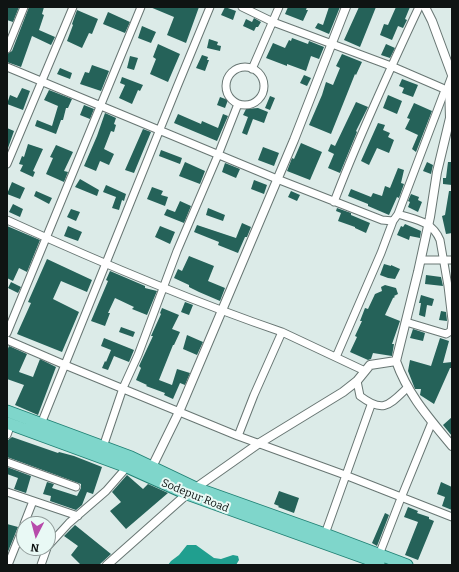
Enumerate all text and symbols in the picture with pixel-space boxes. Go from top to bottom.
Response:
street label: Sodepur Road [159,476,231,516]
north arrow [16,516,56,556]
text: N [30,541,40,554]

